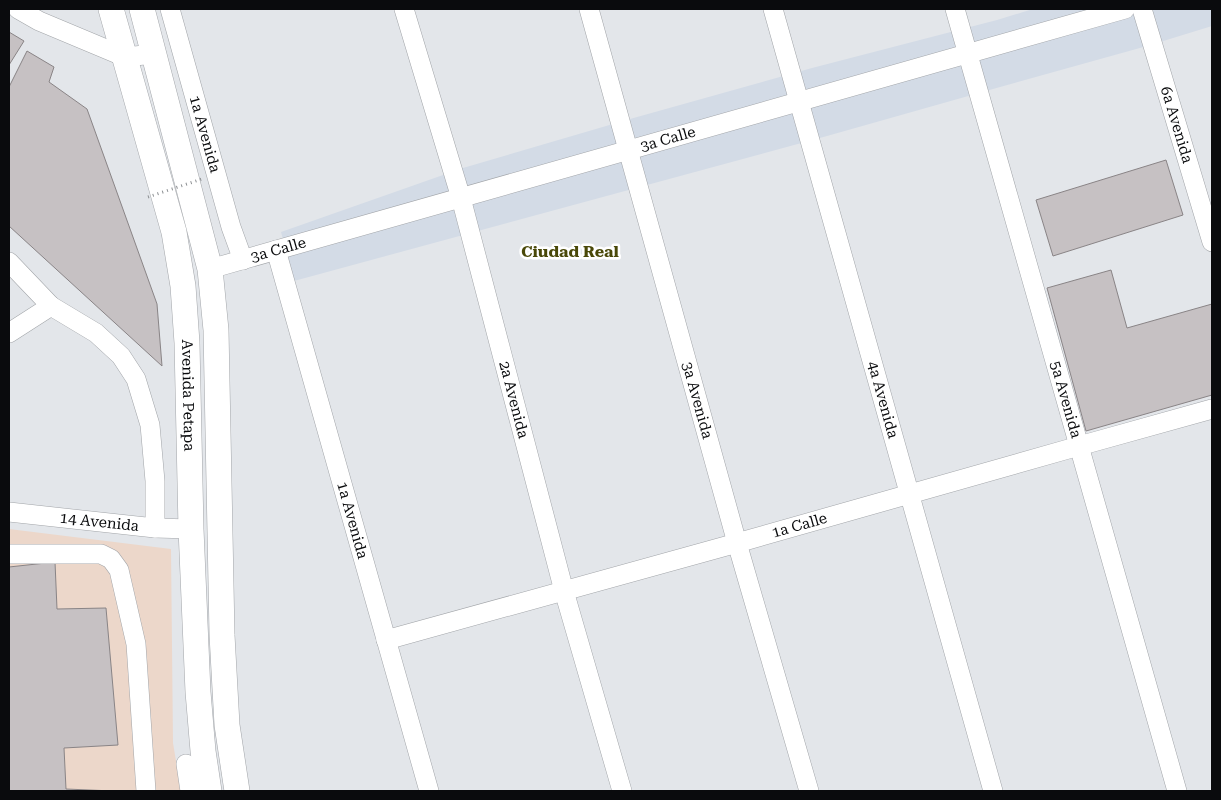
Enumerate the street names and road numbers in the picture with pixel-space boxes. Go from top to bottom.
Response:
street label: 6a Avenida [1157,84,1197,165]
street label: 1a Avenida [186,94,224,175]
street label: 3a Calle [638,122,698,155]
street label: 3a Calle [249,233,308,266]
street label: Avenida Petapa [178,339,198,451]
street label: 2a Avenida [495,359,533,440]
street label: 4a Avenida [864,359,902,440]
street label: 5a Avenida [1046,359,1085,440]
street label: 3a Avenida [678,360,717,441]
street label: 1a Avenida [333,480,372,561]
street label: 14 Avenida [59,509,140,535]
street label: 1a Calle [770,509,829,542]

